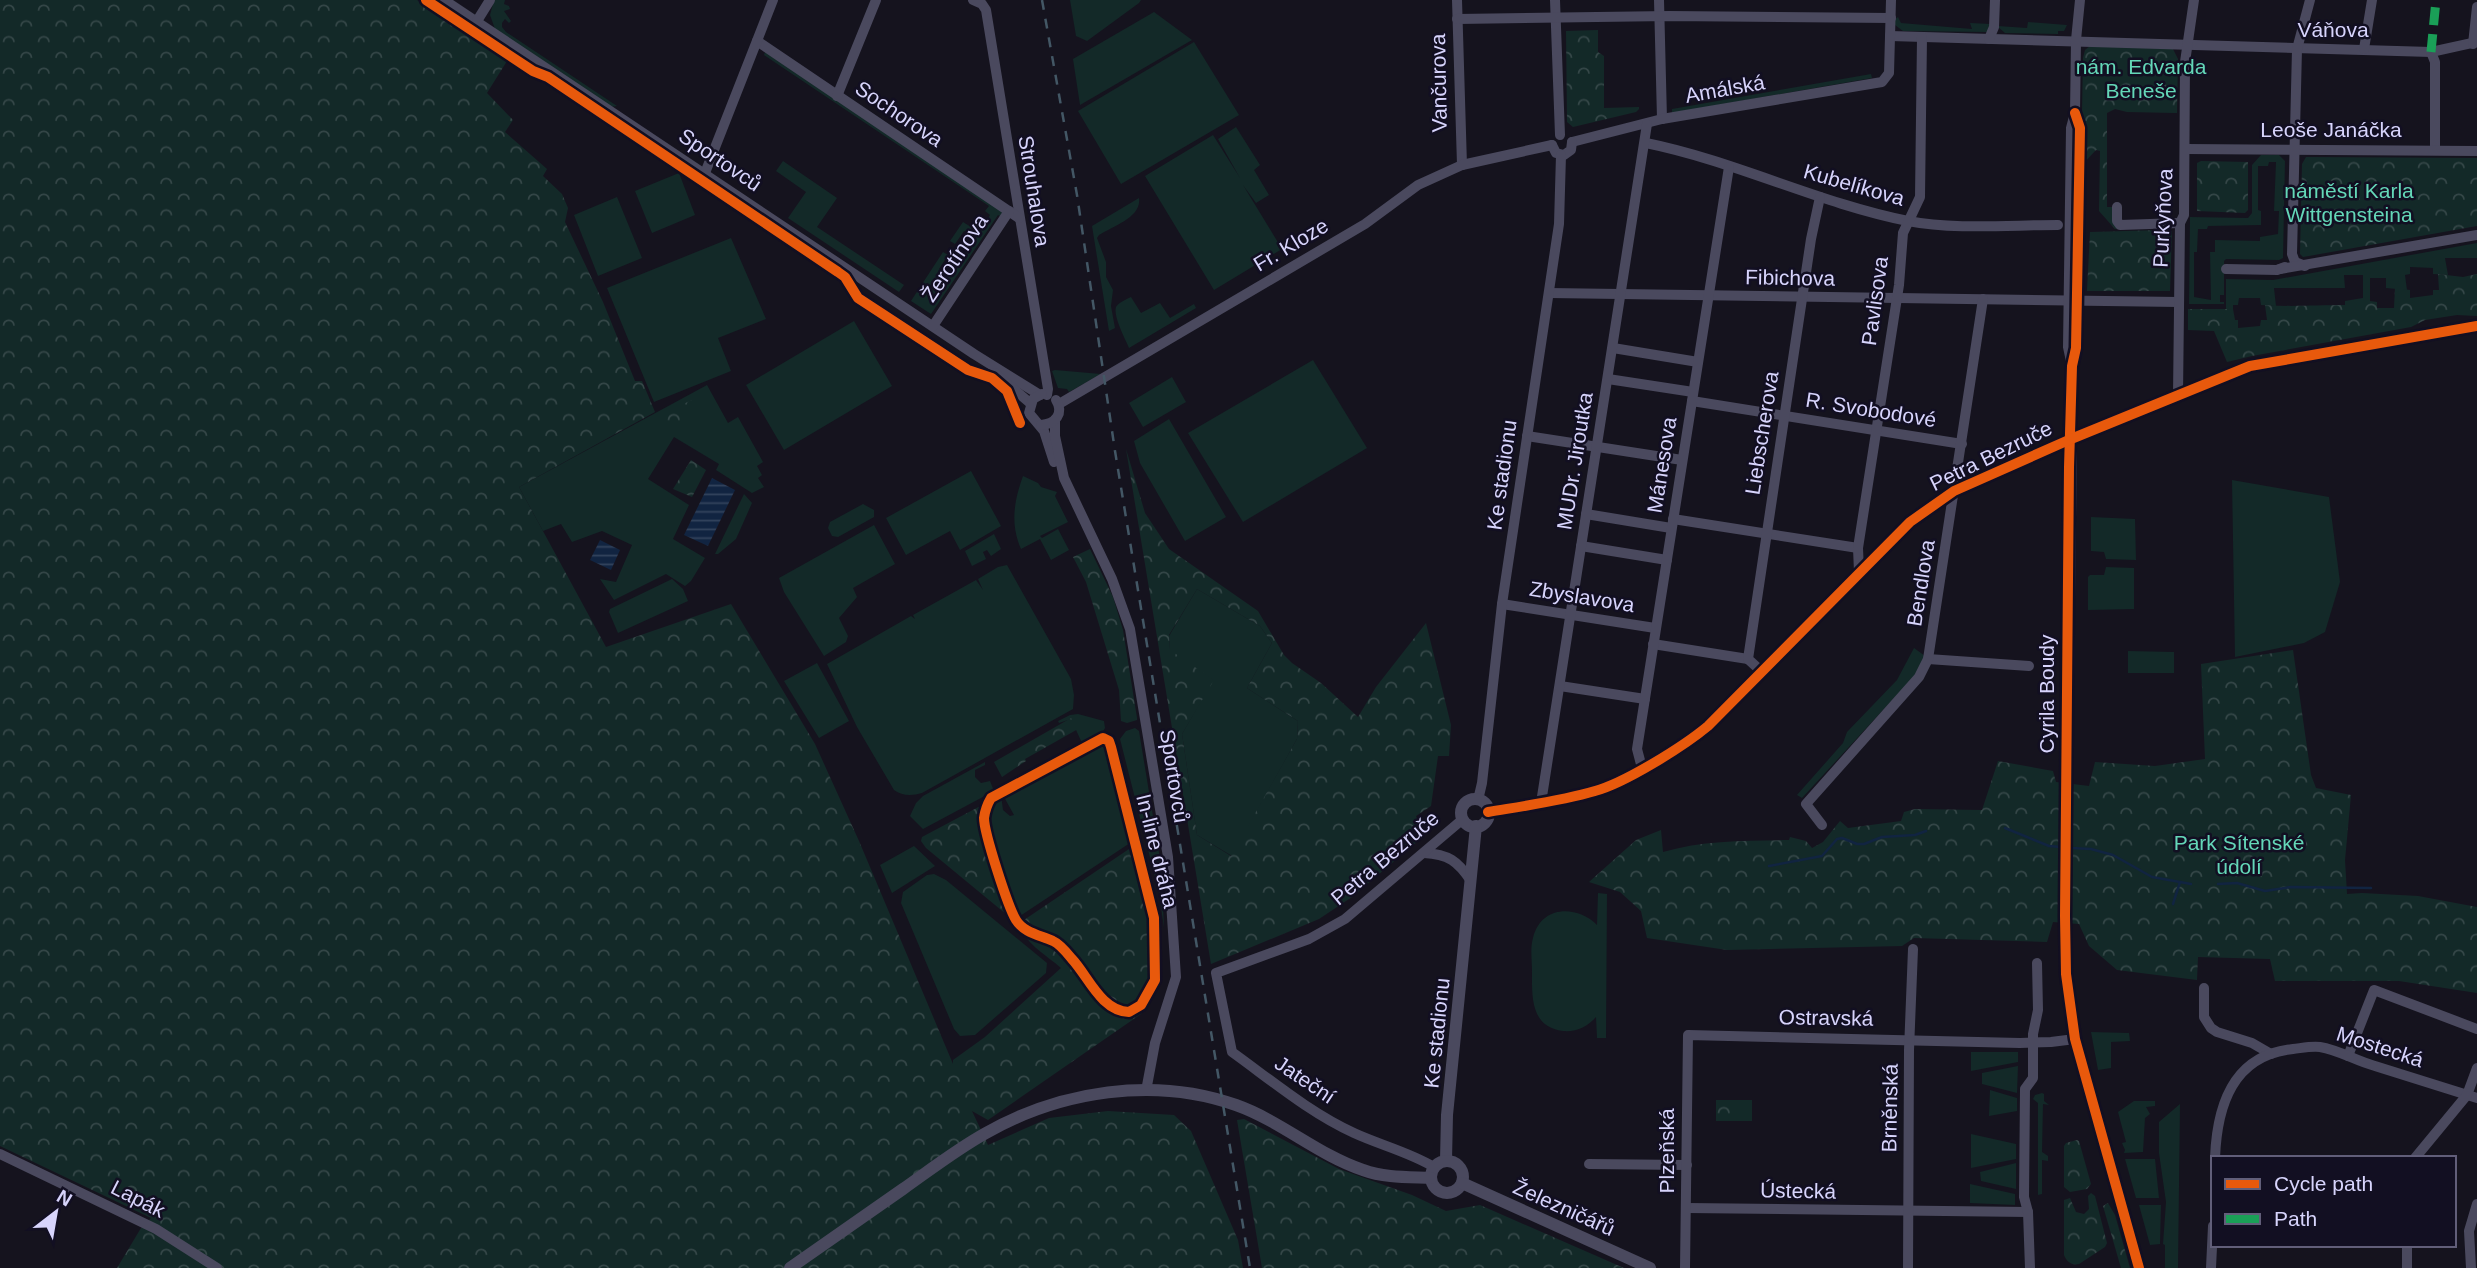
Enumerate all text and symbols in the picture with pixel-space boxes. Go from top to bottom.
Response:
street label: Váňova [2297,18,2369,41]
street label: Vančurova [1426,33,1451,133]
park label: nám. Edvarda Beneše [2076,55,2207,102]
street label: Amálská [1683,70,1767,107]
street label: Sochorova [851,76,948,151]
street label: Leoše Janáčka [2260,118,2402,141]
street label: Sportovců [675,124,766,196]
street label: Strouhalova [1014,134,1055,248]
street label: Kubelíkova [1801,159,1908,210]
street label: Purkyňova [2148,168,2177,268]
park label: náměstí Karla Wittgensteina [2284,179,2414,226]
street label: Žerotínova [917,209,992,306]
street label: Fr. Kloze [1249,213,1332,276]
street label: Pavlisova [1857,255,1892,347]
street label: Fibichova [1745,265,1835,290]
street label: Liebscherova [1740,369,1783,496]
street label: R. Svobodové [1804,388,1938,431]
street label: MUDr. Jiroutka [1552,390,1597,531]
street label: Mánesova [1643,415,1680,515]
street label: Petra Bezruče [1926,416,2056,495]
street label: Ke stadionu [1482,418,1521,531]
street label: Bendlova [1902,538,1939,628]
street label: Zbyslavova [1528,577,1637,616]
street label: Cyrila Boudy [2035,634,2058,754]
street label: Sportovců [1156,727,1193,824]
street label: In-line dráha [1132,791,1183,911]
street label: Petra Bezruče [1326,806,1443,909]
park label: Park Sítenské údolí [2174,831,2304,878]
street label: Ke stadionu [1419,977,1454,1089]
street label: Ostravská [1779,1005,1874,1030]
street label: Mostecká [2334,1022,2427,1071]
street label: Jateční [1271,1051,1340,1108]
street label: Brněnská [1877,1063,1902,1153]
street label: Plzeňská [1655,1108,1678,1194]
legend [2211,1156,2456,1247]
text: Cycle path [2274,1172,2373,1195]
street label: Lapák [108,1175,169,1222]
street label: Železničářů [1510,1175,1618,1240]
north arrow [21,1177,91,1247]
street label: Ústecká [1760,1178,1836,1203]
text: N [53,1185,76,1210]
text: Path [2274,1207,2317,1230]

